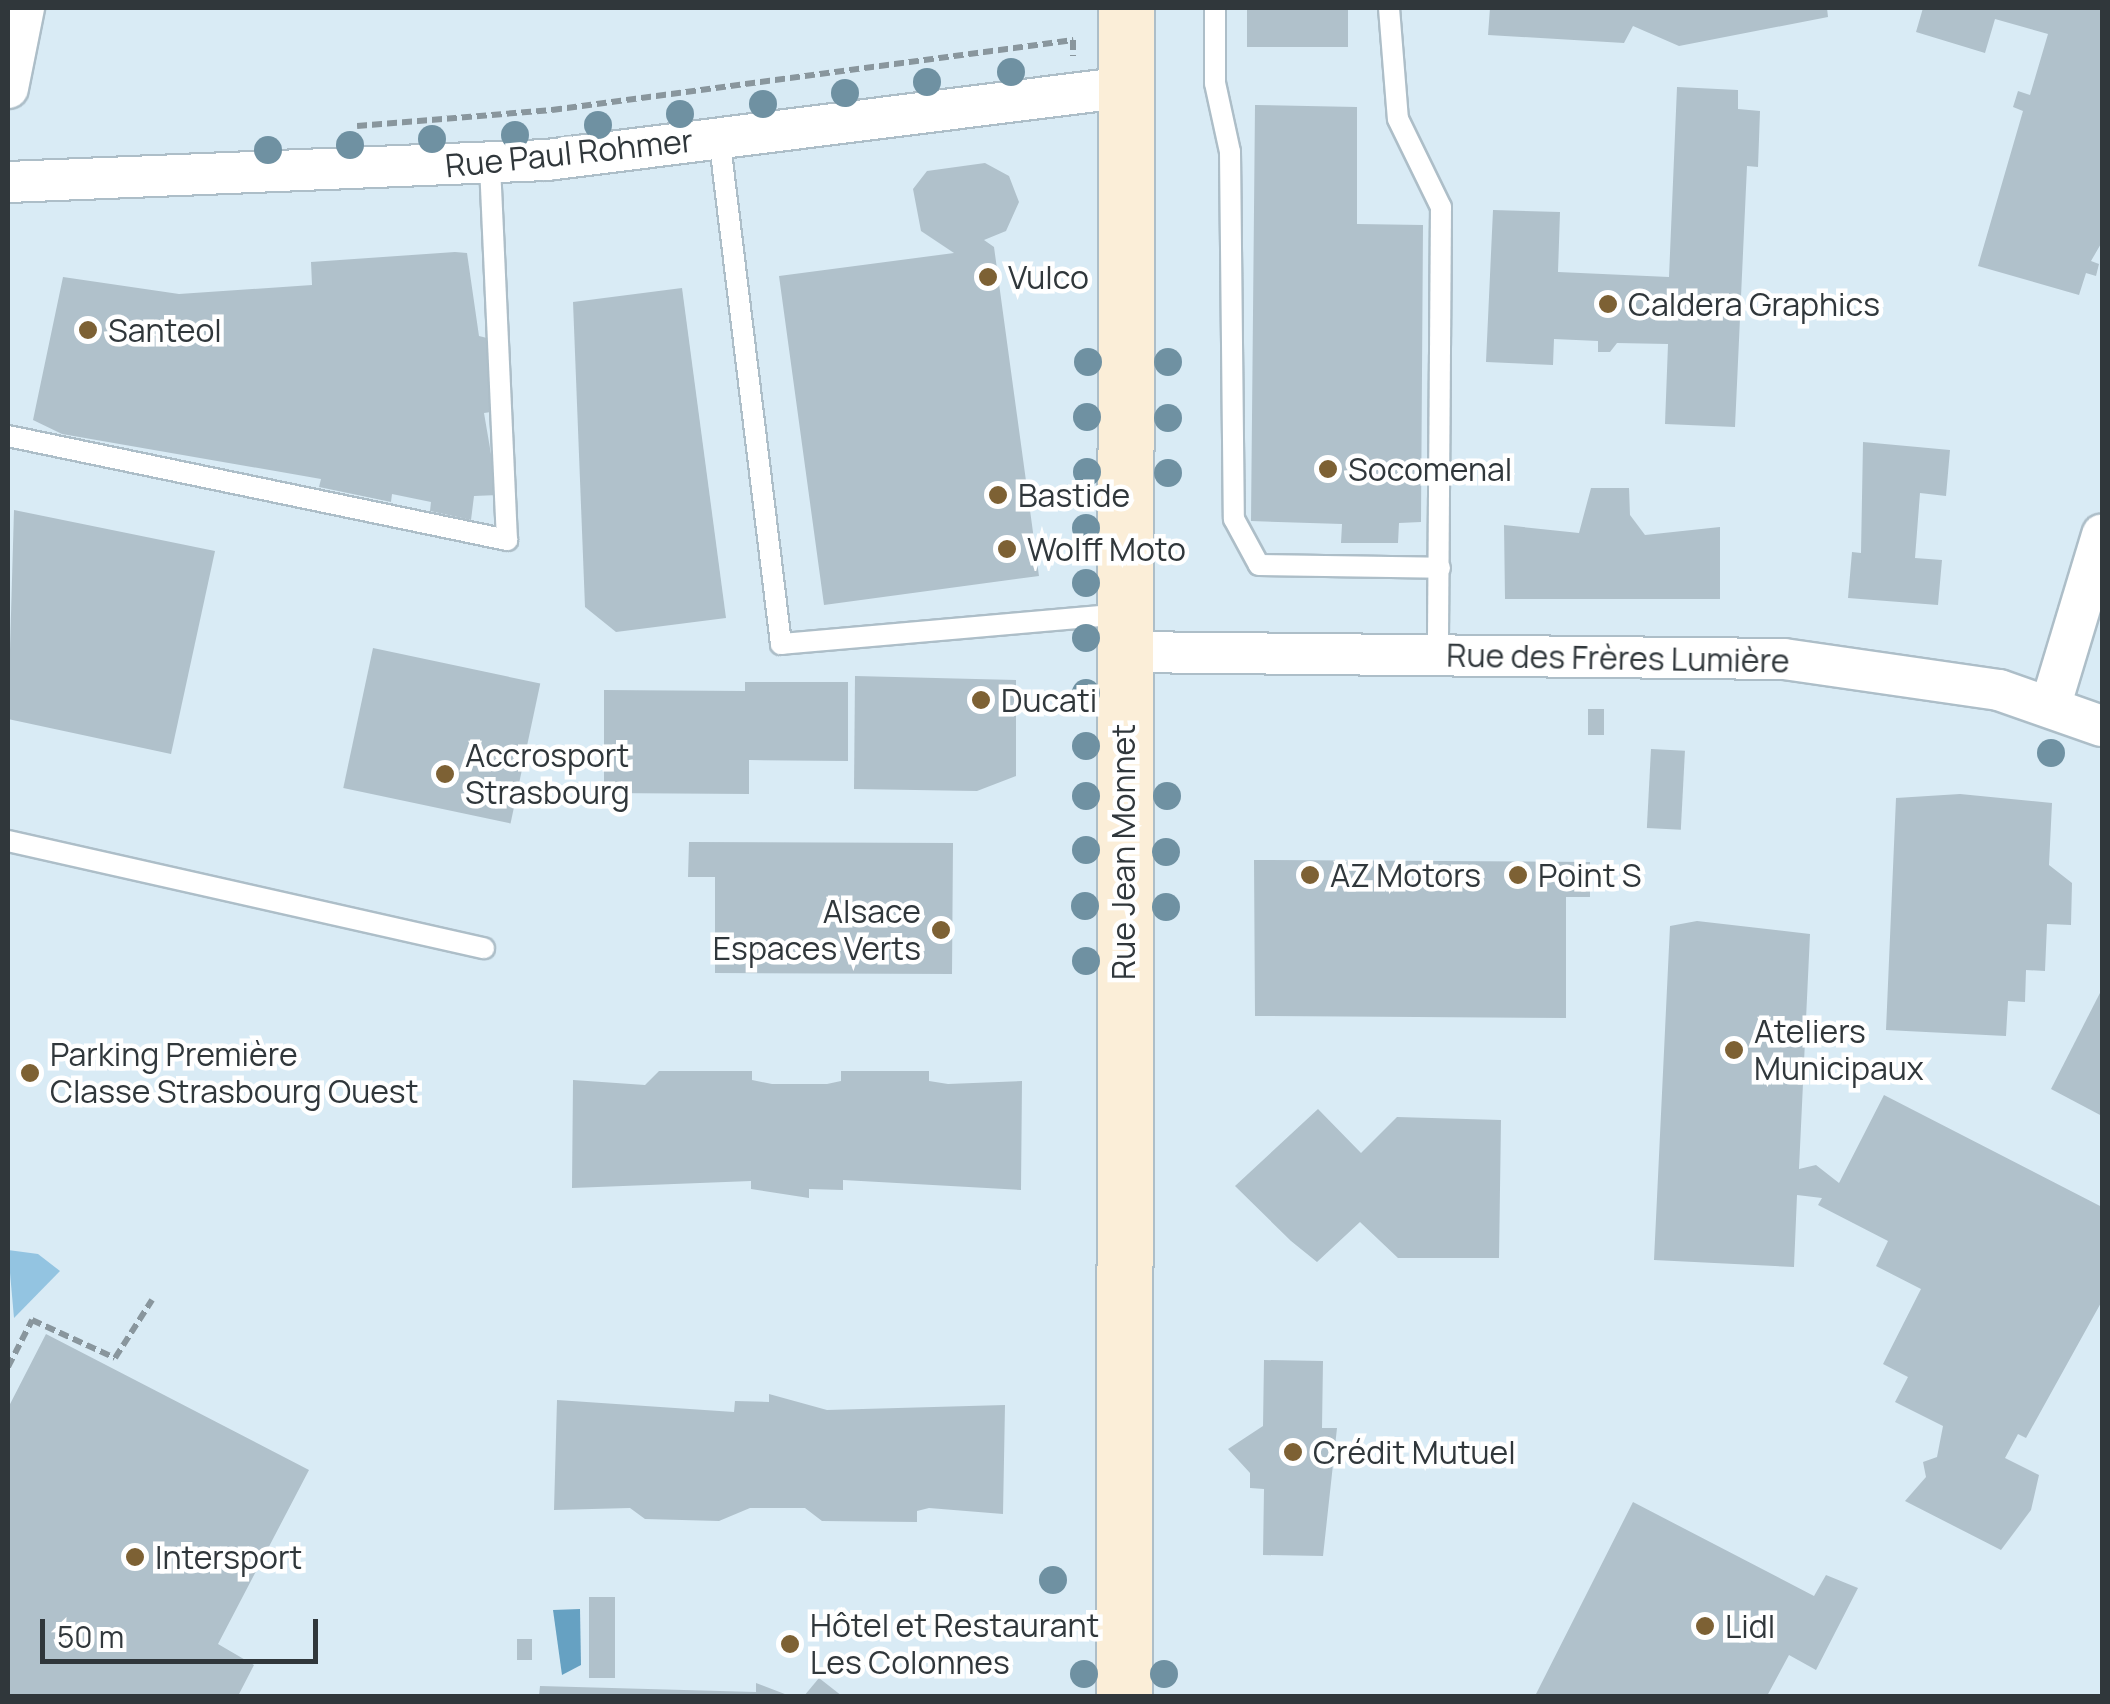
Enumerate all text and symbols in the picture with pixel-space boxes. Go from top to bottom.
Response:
street label: Rue Paul Rohmer [443,121,695,185]
place label: Vulco [1008,258,1089,296]
marker: Vulco [977,266,999,288]
place label: Caldera Graphics [1628,285,1880,323]
marker: Caldera Graphics [1597,293,1619,315]
place label: Santeol [108,311,222,349]
marker: Santeol [77,319,99,341]
place label: Socomenal [1348,450,1512,488]
marker: Socomenal [1317,458,1339,480]
place label: Bastide [1018,476,1130,514]
marker: Bastide [987,484,1009,506]
place label: Wolff Moto [1027,530,1186,568]
marker: Wolff Moto [996,538,1018,560]
street label: Rue des Frères Lumière [1446,636,1790,680]
place label: Ducati [1001,681,1097,719]
marker: Ducati [970,689,992,711]
street label: Rue Jean Monnet [1104,724,1142,980]
place label: Accrosport Strasbourg [465,737,630,812]
marker: Accrosport Strasbourg [434,763,456,785]
place label: AZ Motors [1330,856,1481,894]
place label: Point S [1538,856,1642,894]
marker: AZ Motors [1299,864,1321,886]
marker: Point S [1507,864,1529,886]
place label: Alsace Espaces Verts [713,893,921,968]
marker: Alsace Espaces Verts [930,919,952,941]
place label: Ateliers Municipaux [1754,1013,1924,1088]
place label: Parking Première Classe Strasbourg Ouest [50,1036,418,1111]
marker: Ateliers Municipaux [1723,1039,1745,1061]
marker: Parking Première Classe Strasbourg Ouest [19,1062,41,1084]
place label: Crédit Mutuel [1313,1433,1516,1471]
marker: Crédit Mutuel [1282,1441,1304,1463]
place label: Intersport [155,1538,302,1576]
marker: Intersport [124,1546,146,1568]
scale bar [45,1599,322,1661]
place label: Hôtel et Restaurant Les Colonnes [810,1607,1099,1682]
place label: Lidl [1725,1607,1775,1645]
marker: Lidl [1694,1615,1716,1637]
text: 50 m [57,1616,124,1657]
marker: Hôtel et Restaurant Les Colonnes [779,1633,801,1655]

